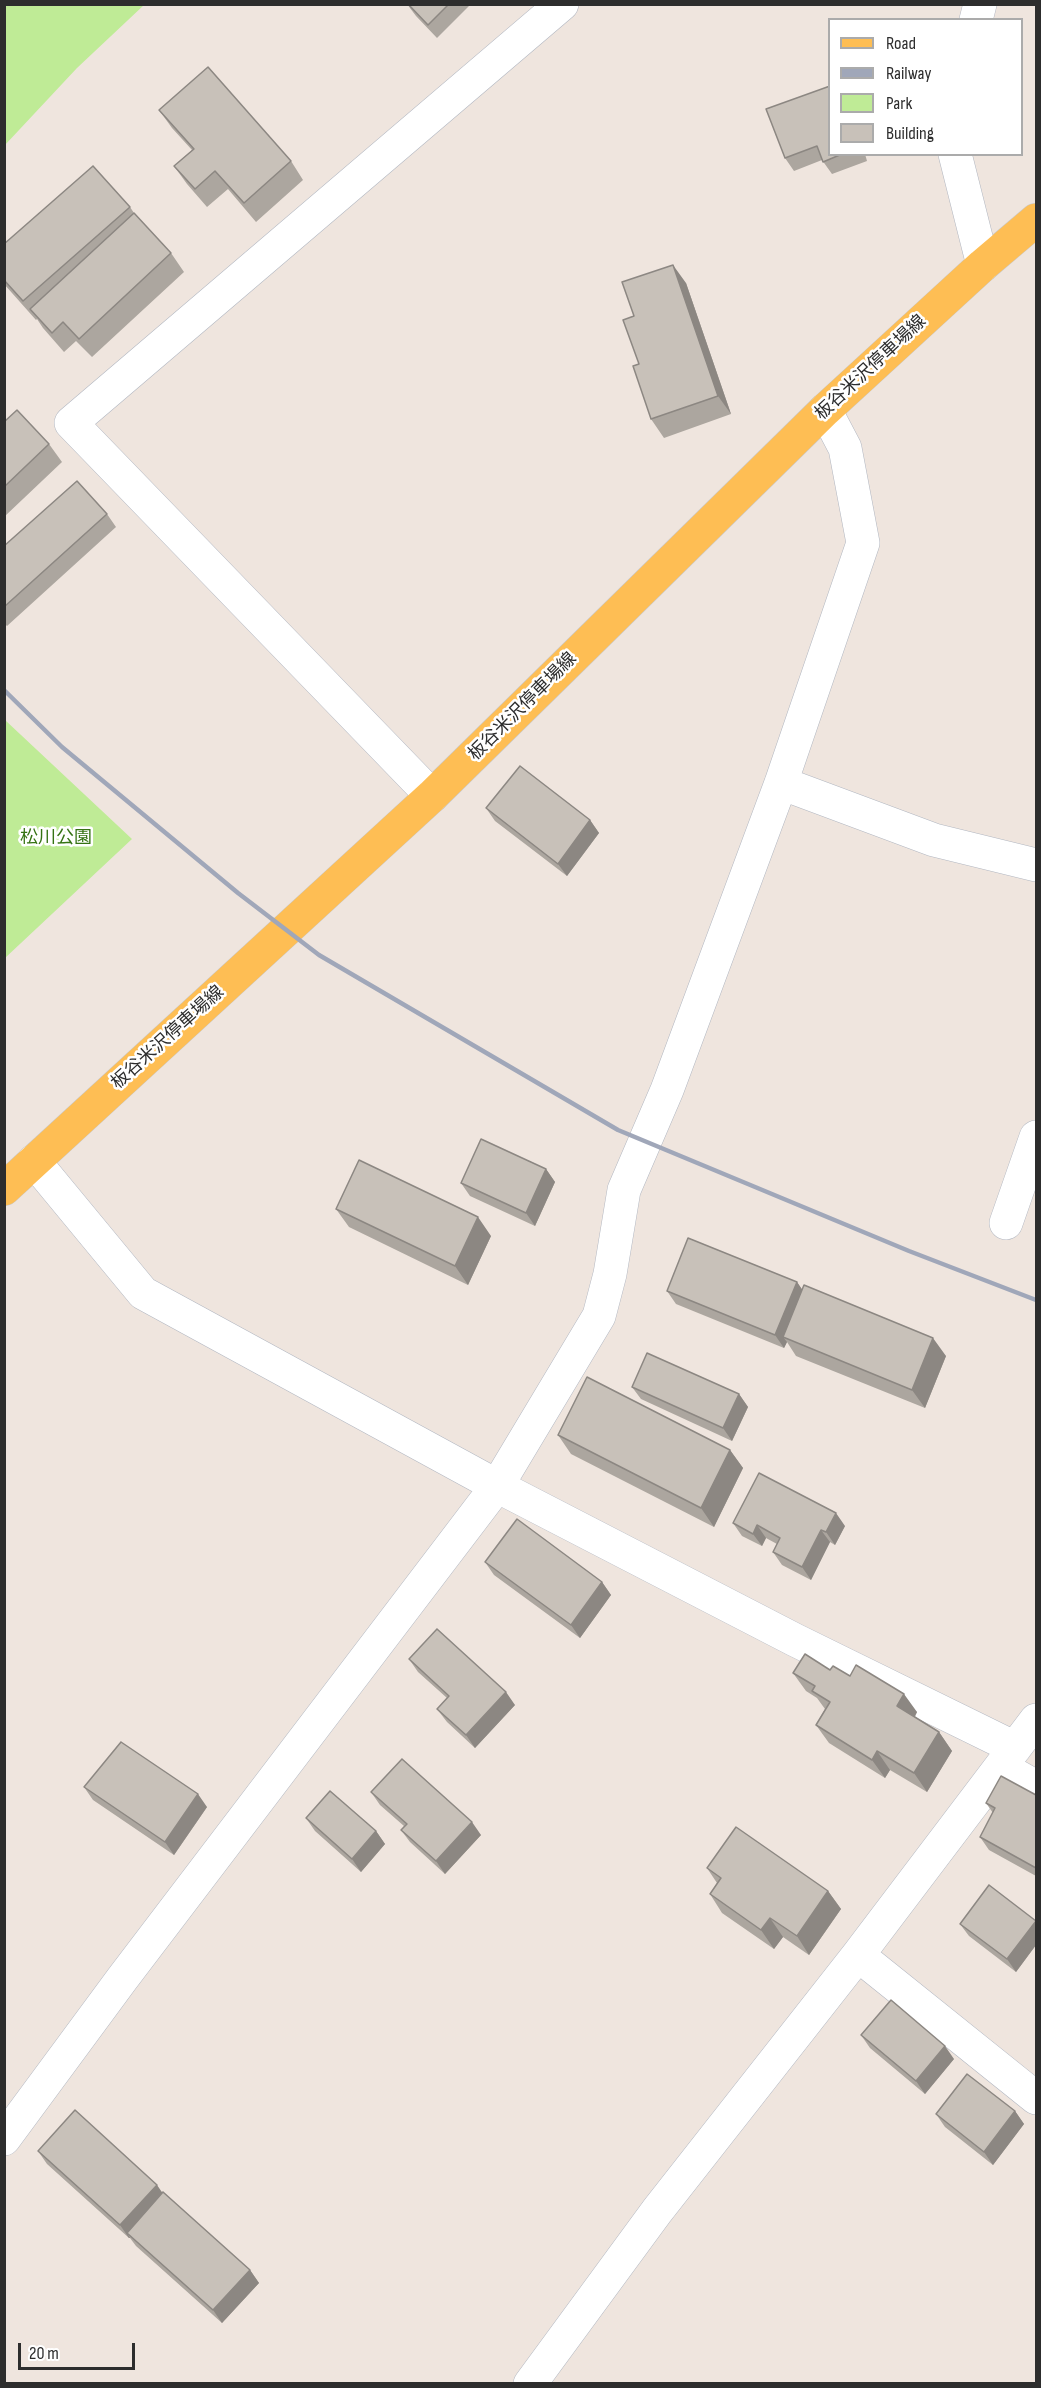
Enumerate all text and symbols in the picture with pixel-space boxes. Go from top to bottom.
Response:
legend [828,18,1023,156]
text: Road [886,33,916,54]
text: Railway [886,63,931,84]
text: Park [886,93,912,114]
text: Building [886,123,934,144]
street label: 板谷米沢停車場線 [811,311,931,425]
street label: 板谷米沢停車場線 [464,648,582,766]
park label: 松川公園 [20,827,92,849]
street label: 板谷米沢停車場線 [107,982,229,1094]
scale bar [21,2331,138,2369]
text: 20 m [29,2343,59,2364]

